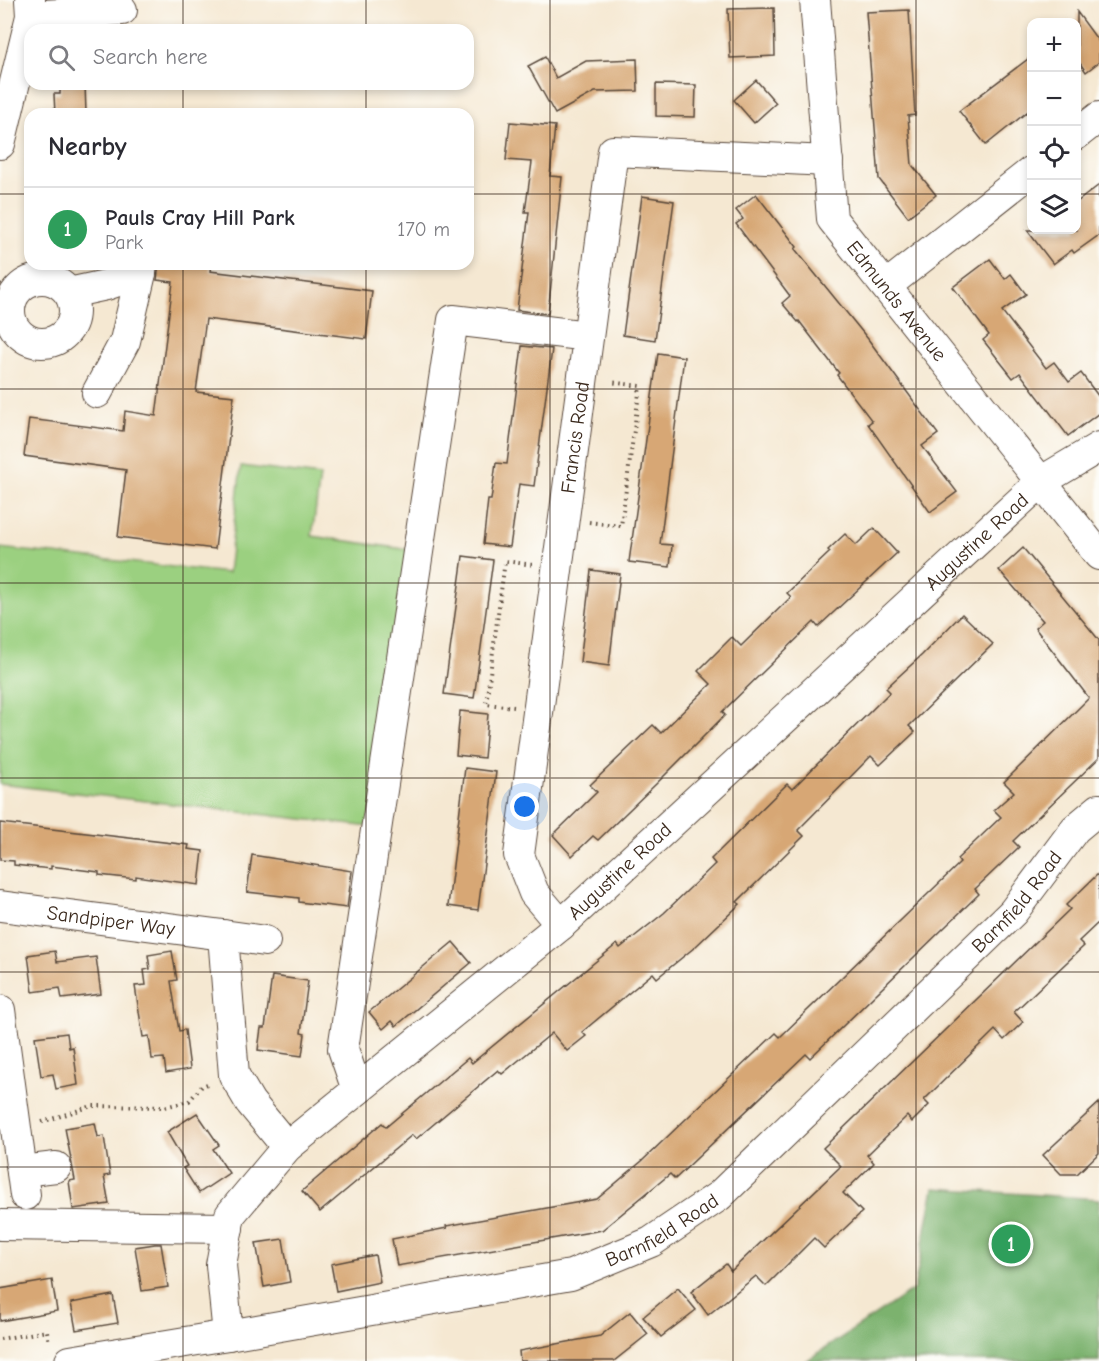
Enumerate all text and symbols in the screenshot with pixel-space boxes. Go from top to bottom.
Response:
map controls [1027,18,1081,234]
button: + [1027,18,1081,72]
search box [24,24,474,90]
icon: search [45,41,78,74]
text: Search here [93,44,208,70]
button: − [1027,72,1081,126]
button: locate [1027,126,1081,180]
text: Nearby [48,132,127,162]
button: layers [1027,180,1081,234]
text: Pauls Cray Hill Park [105,205,295,231]
text: 1 [64,218,71,241]
text: 170 m [397,218,450,241]
text: Park [105,231,143,254]
street label: Edmunds Avenue [842,236,952,365]
street label: Francis Road [556,380,594,495]
street label: Augustine Road [920,488,1033,595]
your location [510,792,539,821]
street label: Augustine Road [563,818,676,924]
street label: Barnfield Road [967,846,1066,957]
street label: Sandpiper Way [46,901,176,940]
street label: Barnfield Road [602,1188,722,1271]
pin: 1 [992,1222,1030,1266]

